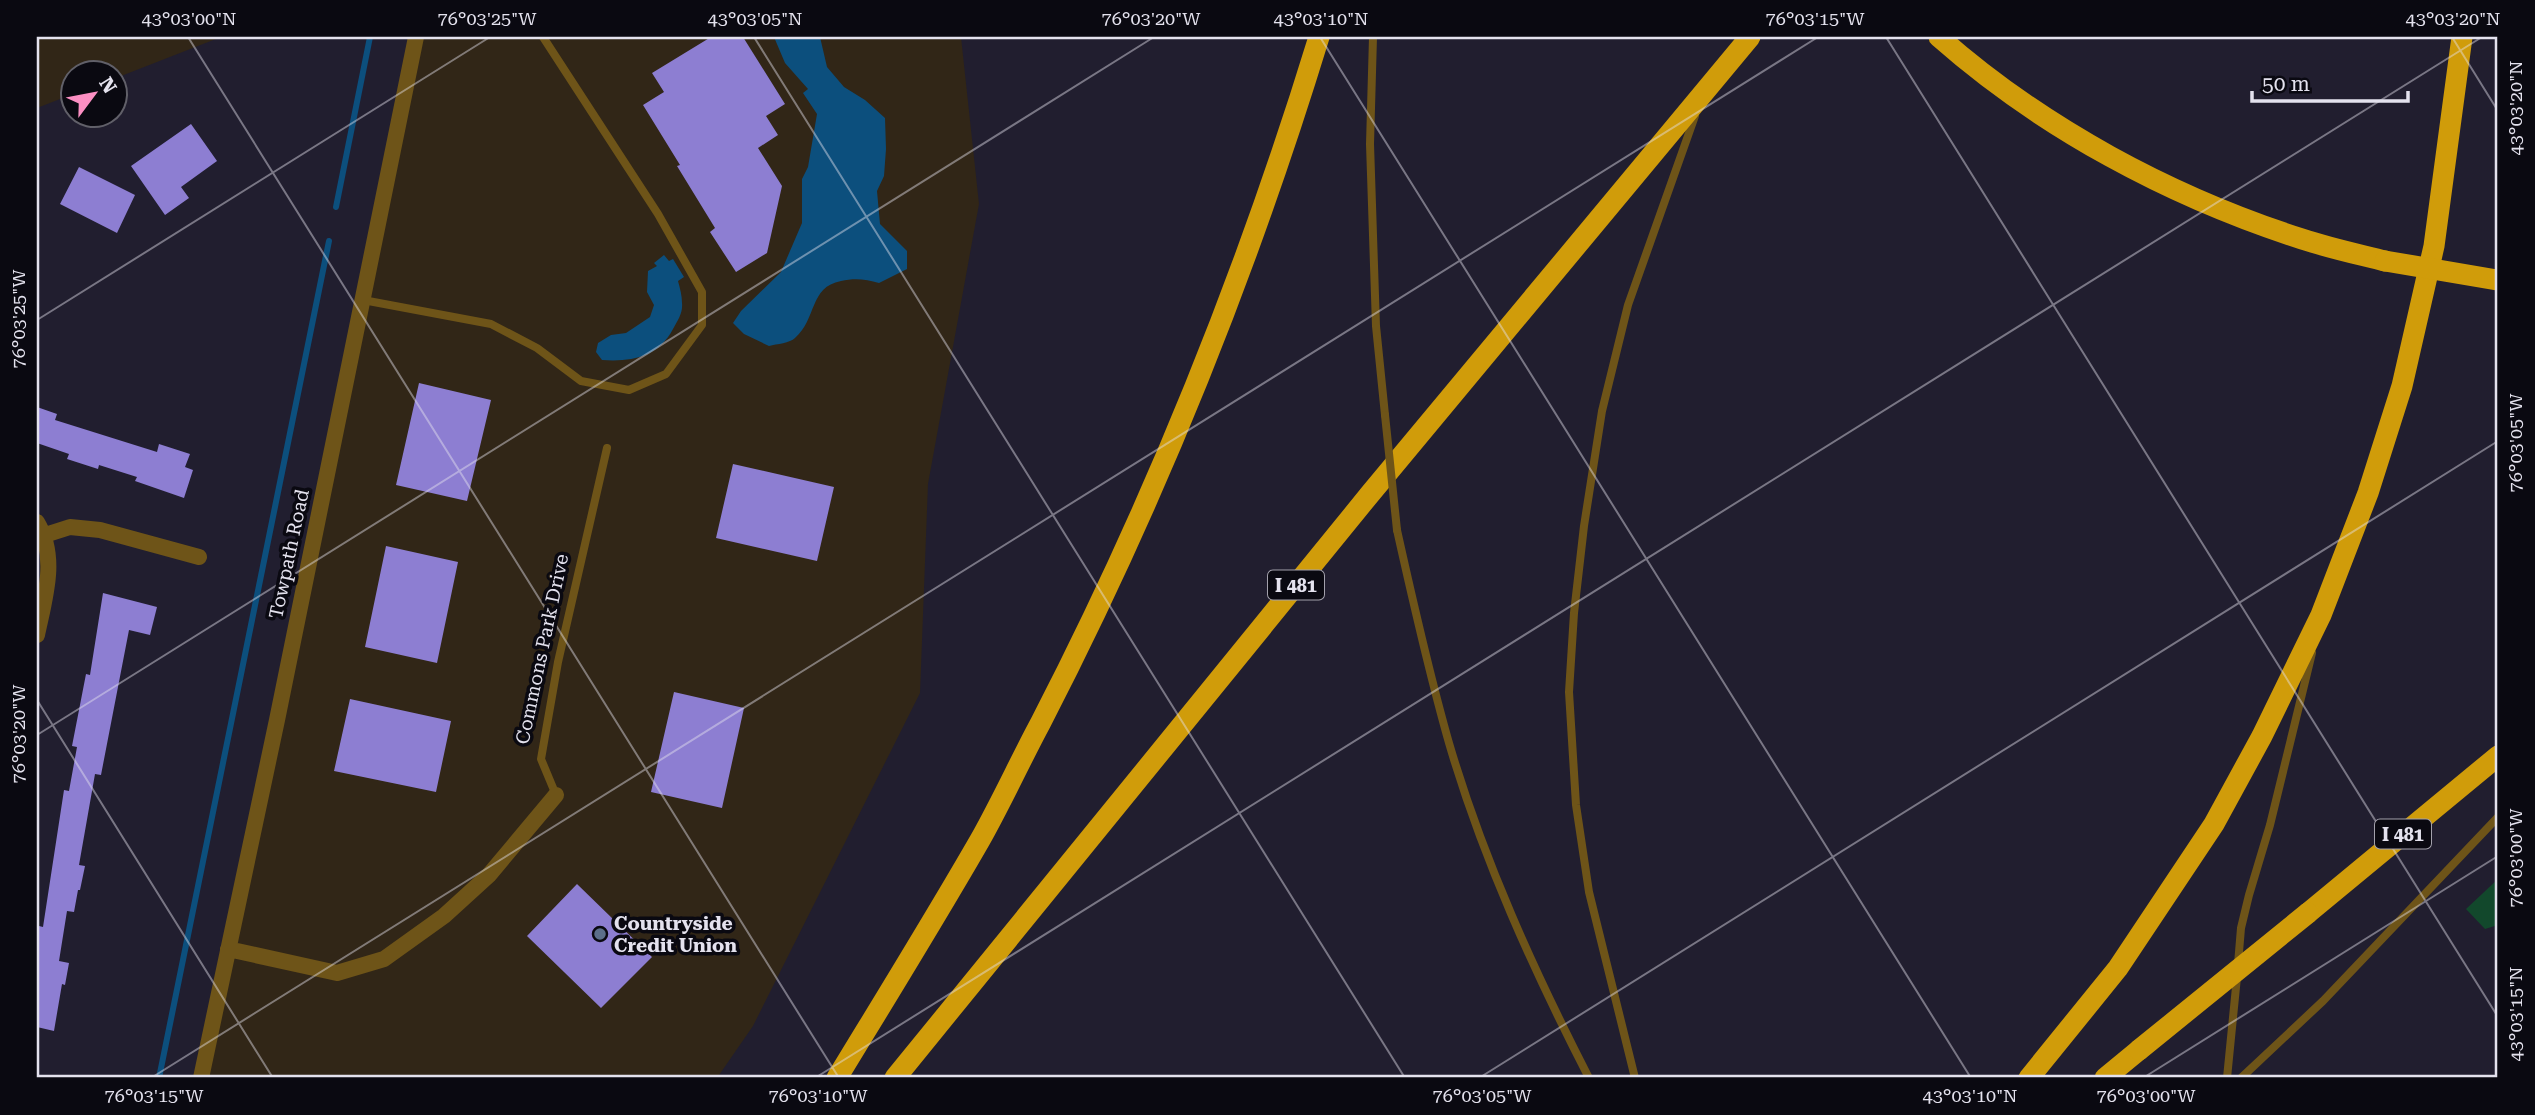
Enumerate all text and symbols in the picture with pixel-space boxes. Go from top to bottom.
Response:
text: 43°03'00"N [142,8,236,29]
text: 76°03'25"W [438,8,537,29]
text: 43°03'05"N [708,8,802,29]
text: 76°03'20"W [1102,8,1201,29]
text: 43°03'10"N [1274,8,1368,29]
text: 76°03'15"W [1766,8,1865,29]
text: 43°03'20"N [2406,8,2500,29]
north arrow [60,60,130,130]
scale bar [2252,60,2407,104]
text: 43°03'20"N [2505,61,2526,155]
text: 50 m [2262,72,2310,96]
text: N [94,73,122,98]
text: 76°03'25"W [8,269,29,368]
text: 76°03'05"W [2505,393,2526,492]
street label: Towpath Road [264,487,314,621]
street label: Commons Park Drive [511,552,573,746]
road number: I 481 [1268,570,1324,600]
text: 76°03'20"W [8,684,29,783]
text: 76°03'00"W [2505,808,2526,907]
road number: I 481 [2375,820,2431,848]
place label: Countryside Credit Union [614,912,737,957]
marker: Countryside Credit Union [592,926,608,942]
text: 43°03'15"N [2505,967,2526,1061]
text: 76°03'15"W [105,1085,204,1106]
text: 76°03'10"W [769,1085,868,1106]
text: 76°03'05"W [1433,1085,1532,1106]
text: 43°03'10"N [1923,1085,2017,1106]
text: 76°03'00"W [2097,1085,2196,1106]

